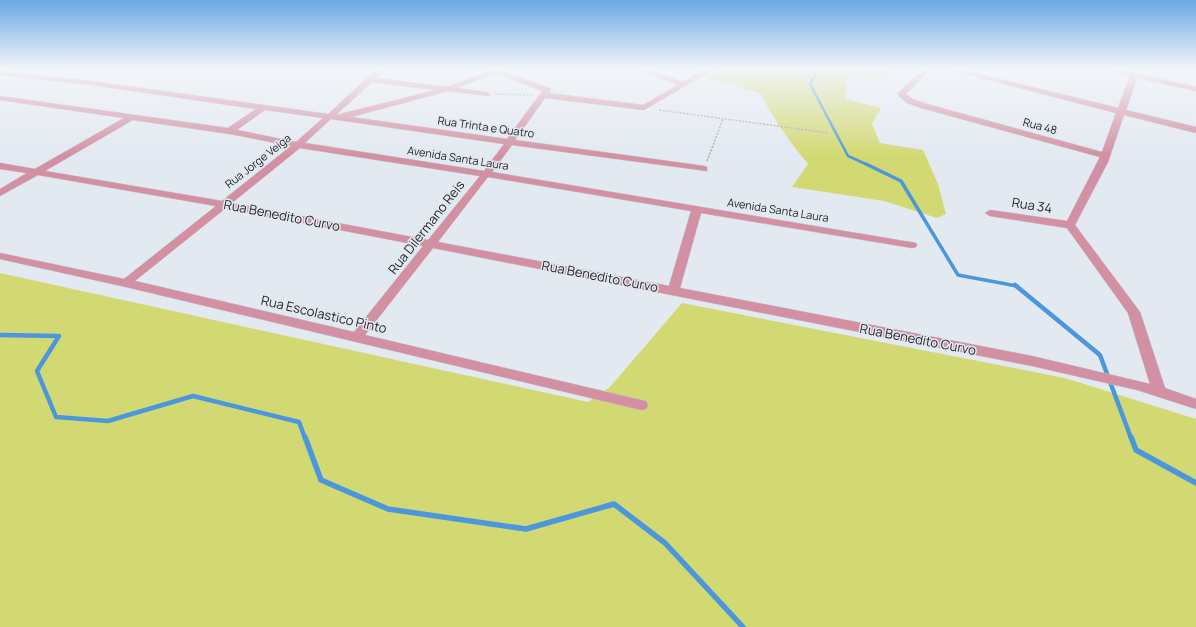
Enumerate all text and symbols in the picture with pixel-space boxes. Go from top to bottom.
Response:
street label: Rua Trinta e Quatro [437,112,536,141]
street label: Rua 48 [1021,114,1059,137]
street label: Rua Jorge Veiga [222,130,294,191]
street label: Avenida Santa Laura [406,142,510,173]
street label: Rua Dilermano Reis [384,176,469,278]
street label: Rua 34 [1011,193,1054,217]
street label: Avenida Santa Laura [726,194,830,225]
street label: Rua Benedito Curvo [222,195,342,235]
street label: Rua Benedito Curvo [540,256,660,296]
street label: Rua Escolastico Pinto [259,291,389,337]
street label: Rua Benedito Curvo [858,319,978,359]

